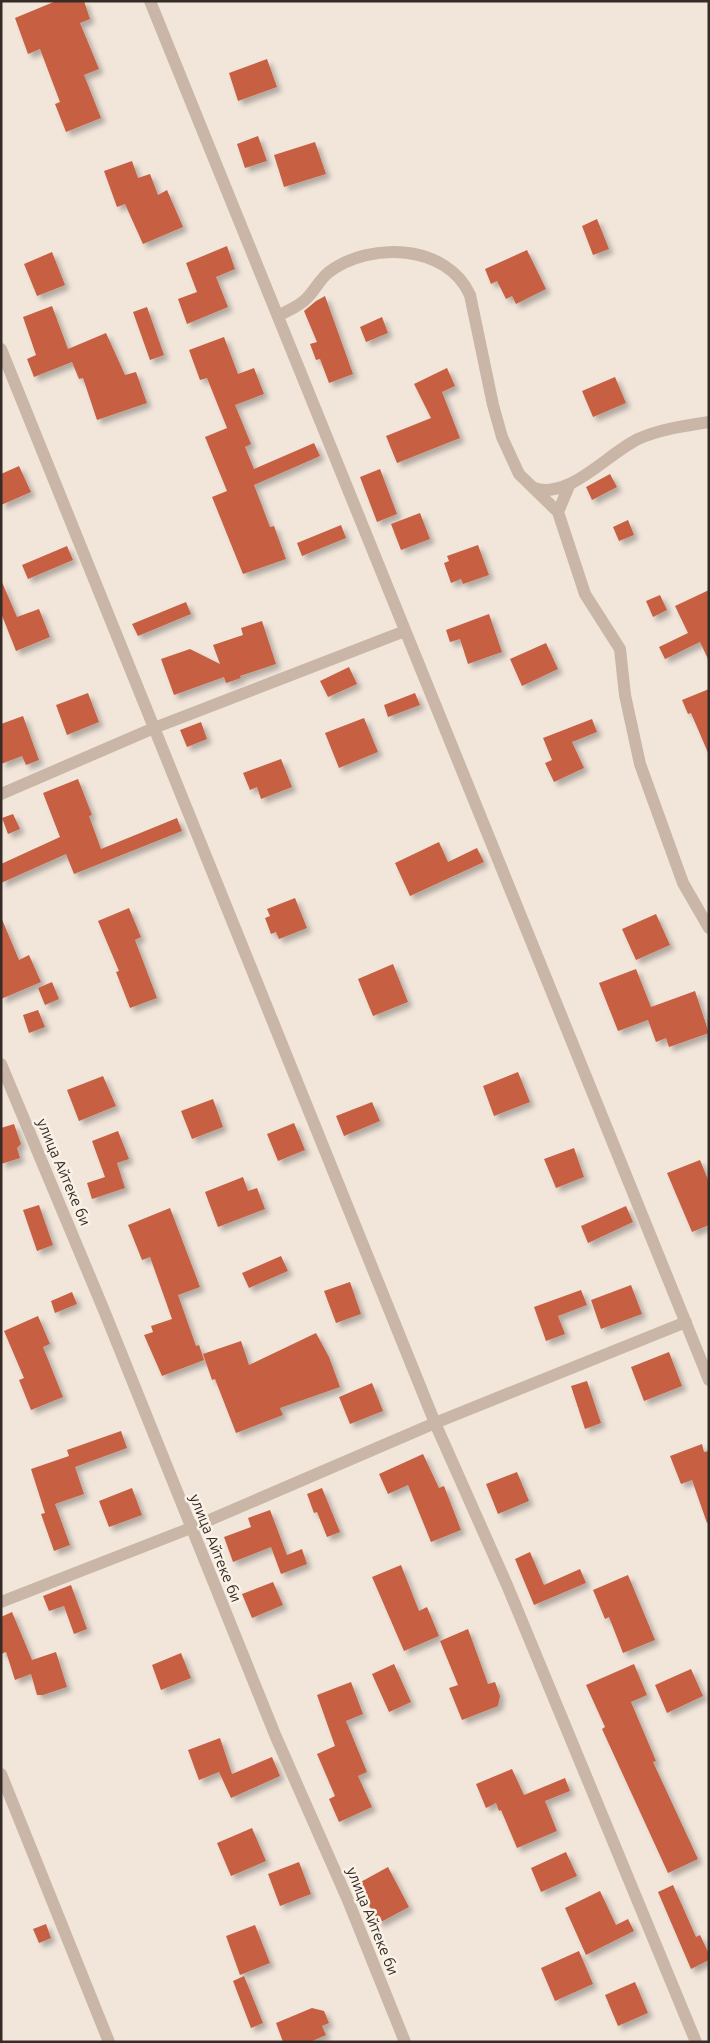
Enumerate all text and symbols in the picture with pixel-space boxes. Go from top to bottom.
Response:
street label: улица Айтеке би [34,1116,94,1228]
street label: улица Айтеке би [187,1492,245,1604]
street label: улица Айтеке би [344,1865,402,1977]

